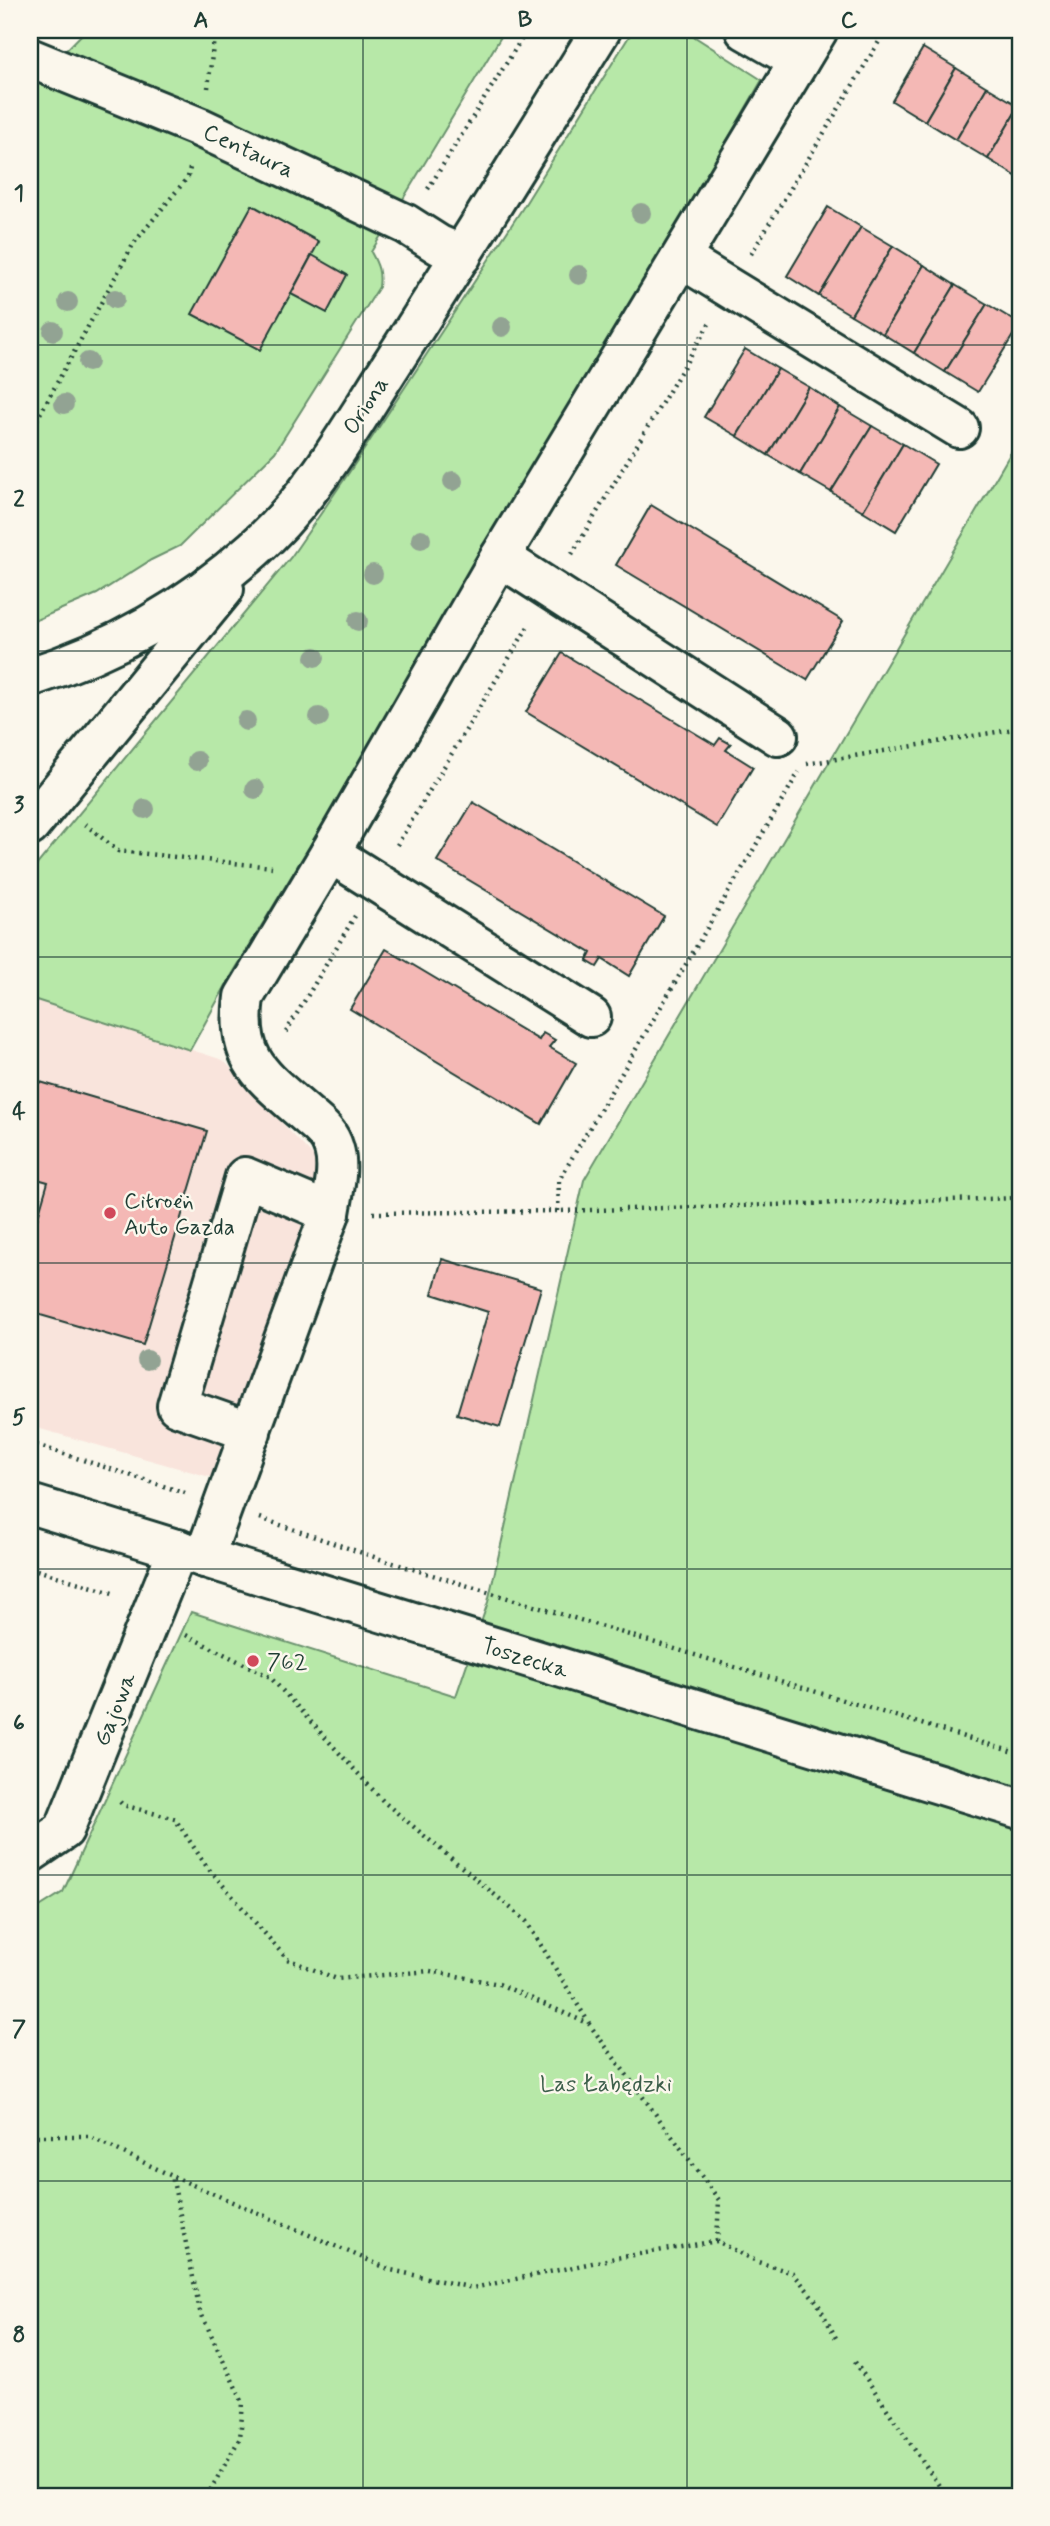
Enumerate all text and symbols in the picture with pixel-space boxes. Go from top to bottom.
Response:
text: A [193,6,209,36]
text: B [518,6,533,36]
text: C [841,6,858,36]
street label: Centaura [198,118,298,186]
text: 1 [14,179,24,209]
street label: Oriona [337,371,397,441]
text: 2 [13,485,25,515]
text: 3 [14,791,25,821]
text: 4 [12,1097,26,1127]
place label: Citroën Auto Gazda [124,1187,235,1243]
marker: Citroën Auto Gazda [102,1205,118,1221]
text: 5 [12,1403,26,1433]
street label: Toszecka [477,1632,572,1686]
place label: 762 [267,1648,308,1678]
marker: 762 [245,1653,261,1669]
street label: Gajowa [88,1669,144,1751]
text: 6 [13,1709,25,1739]
text: 7 [12,2015,26,2045]
park label: Las Łabędzki [540,2070,672,2100]
text: 8 [13,2321,25,2351]

